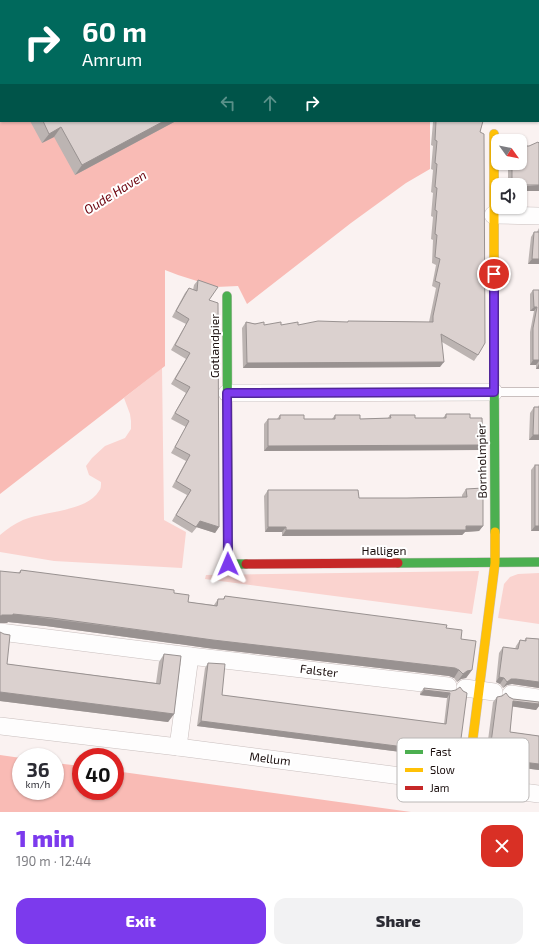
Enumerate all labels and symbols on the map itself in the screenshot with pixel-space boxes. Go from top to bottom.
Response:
north arrow [491,134,527,170]
water label: Oude Haven [81,166,149,218]
pin [477,257,511,291]
street label: Gotlandpier [207,314,221,378]
street label: Bornholmpier [473,423,489,499]
position arrow [207,543,249,585]
street label: Halligen [362,543,406,557]
street label: Falster [299,661,339,679]
legend [397,738,529,802]
text: Fast [430,745,452,758]
speed limit sign: 40 [72,748,124,800]
street label: Mellum [249,749,292,767]
text: Slow [430,763,455,776]
text: Jam [430,781,449,794]

